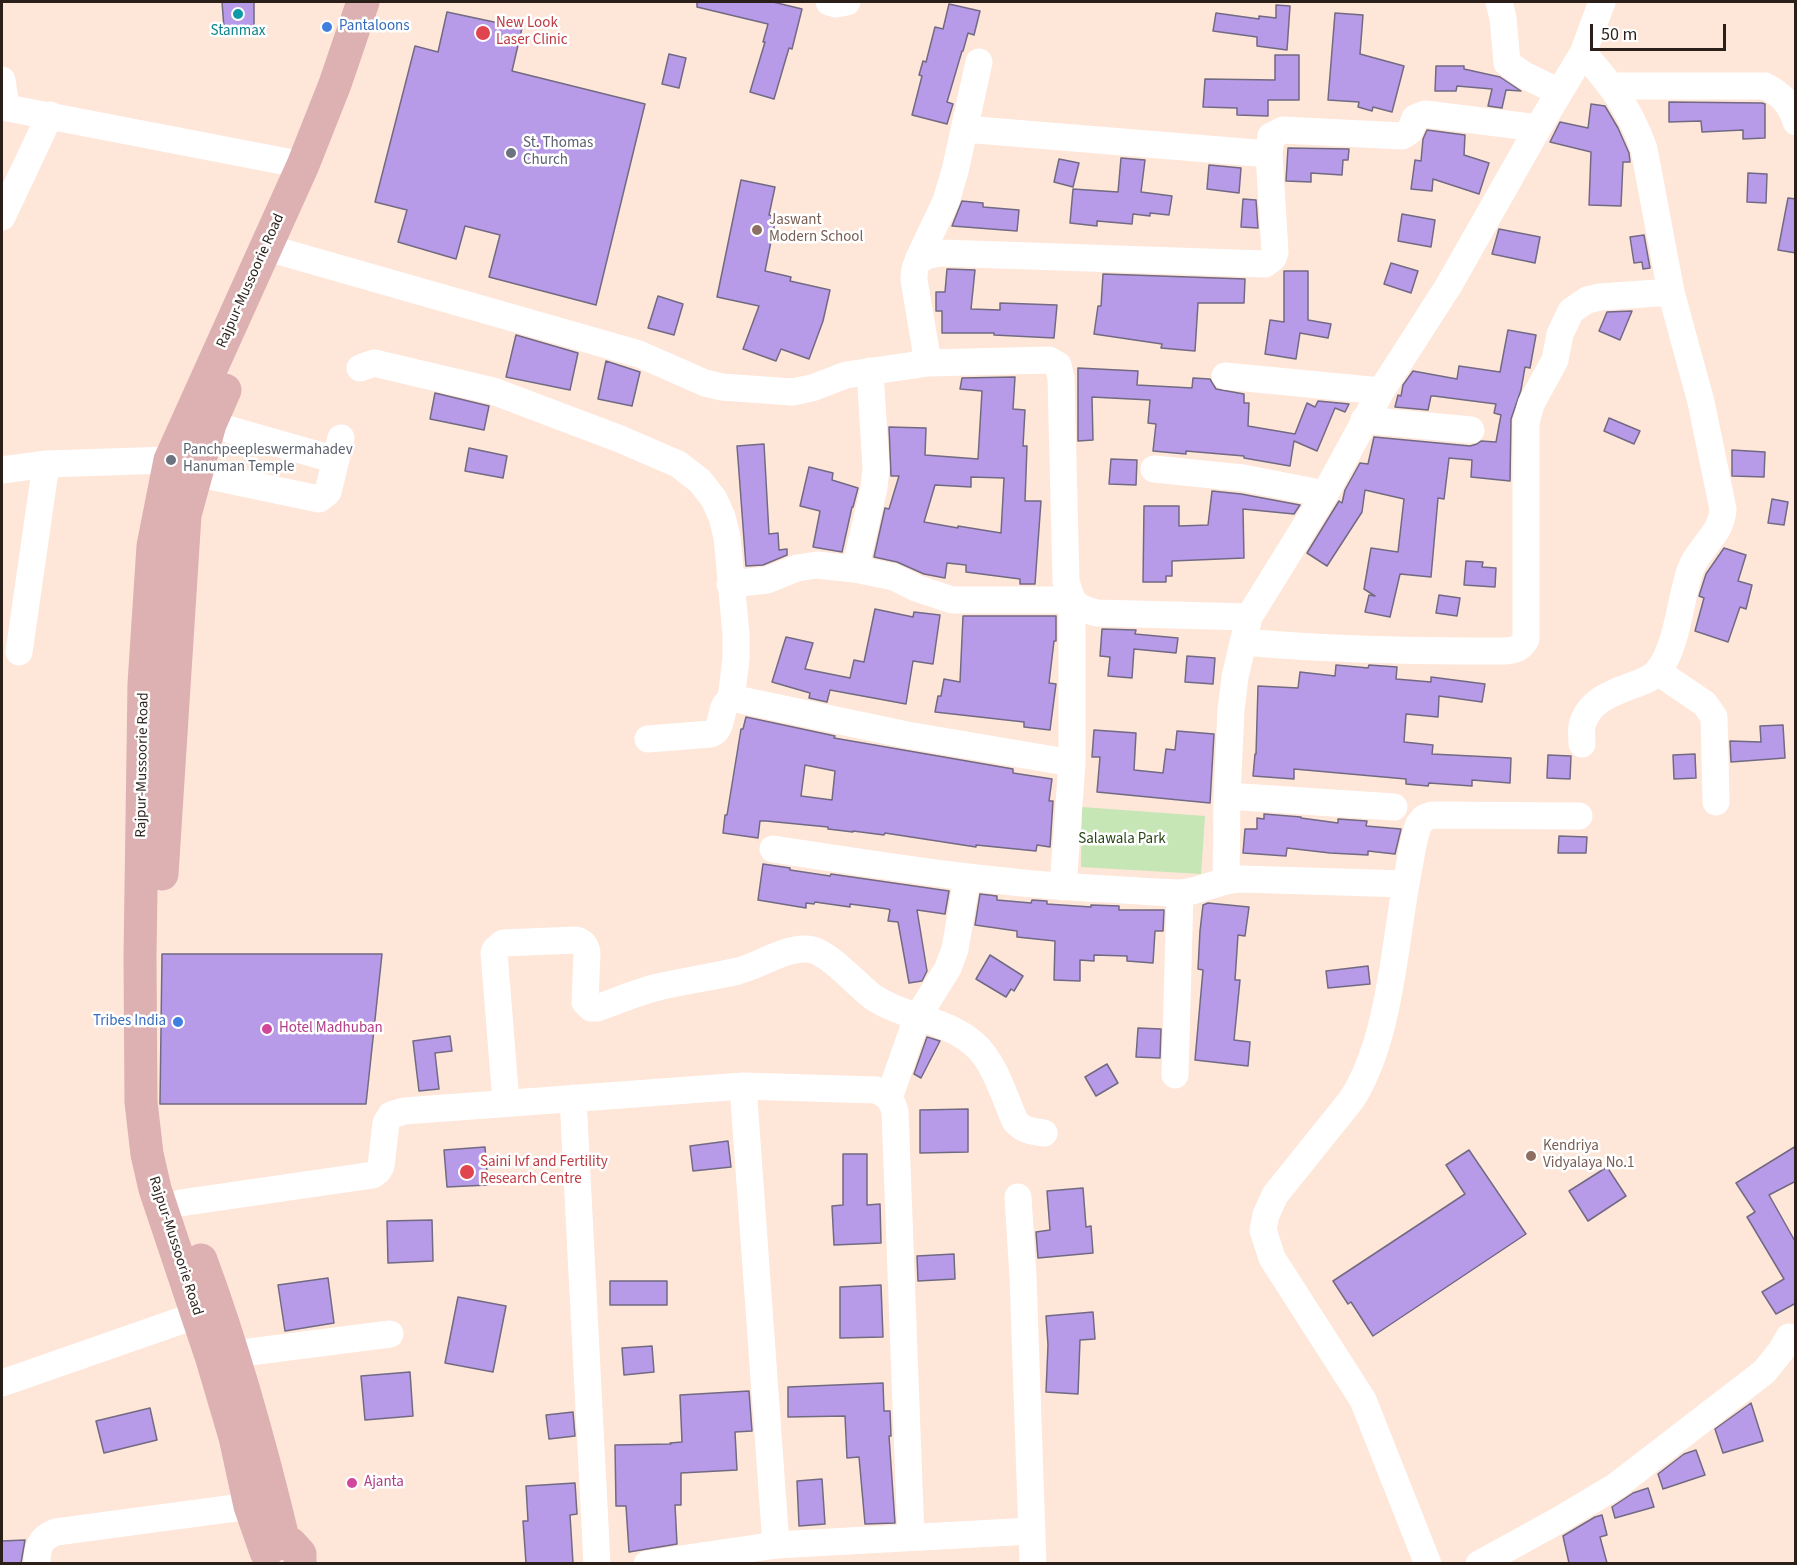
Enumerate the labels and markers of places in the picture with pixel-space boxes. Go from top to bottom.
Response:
marker: Stanmax [231,7,245,21]
place label: New Look Laser Clinic [496,15,568,50]
place label: Pantaloons [339,18,410,36]
marker: Pantaloons [320,20,334,34]
place label: Stanmax [211,23,265,41]
marker: New Look Laser Clinic [474,24,492,42]
place label: St. Thomas Church [523,135,593,170]
marker: St. Thomas Church [504,146,518,160]
place label: Jaswant Modern School [769,212,863,247]
marker: Jaswant Modern School [750,223,764,237]
place label: Panchpeepleswermahadev Hanuman Temple [183,442,353,477]
marker: Panchpeepleswermahadev Hanuman Temple [164,453,178,467]
place label: Tribes India [93,1013,166,1031]
marker: Tribes India [171,1015,185,1029]
place label: Hotel Madhuban [279,1020,383,1038]
marker: Hotel Madhuban [260,1022,274,1036]
place label: Kendriya Vidyalaya No.1 [1543,1138,1635,1173]
marker: Kendriya Vidyalaya No.1 [1524,1149,1538,1163]
place label: Saini Ivf and Fertility Research Centre [480,1154,608,1189]
marker: Saini Ivf and Fertility Research Centre [458,1163,476,1181]
place label: Ajanta [364,1474,404,1492]
marker: Ajanta [345,1476,359,1490]

